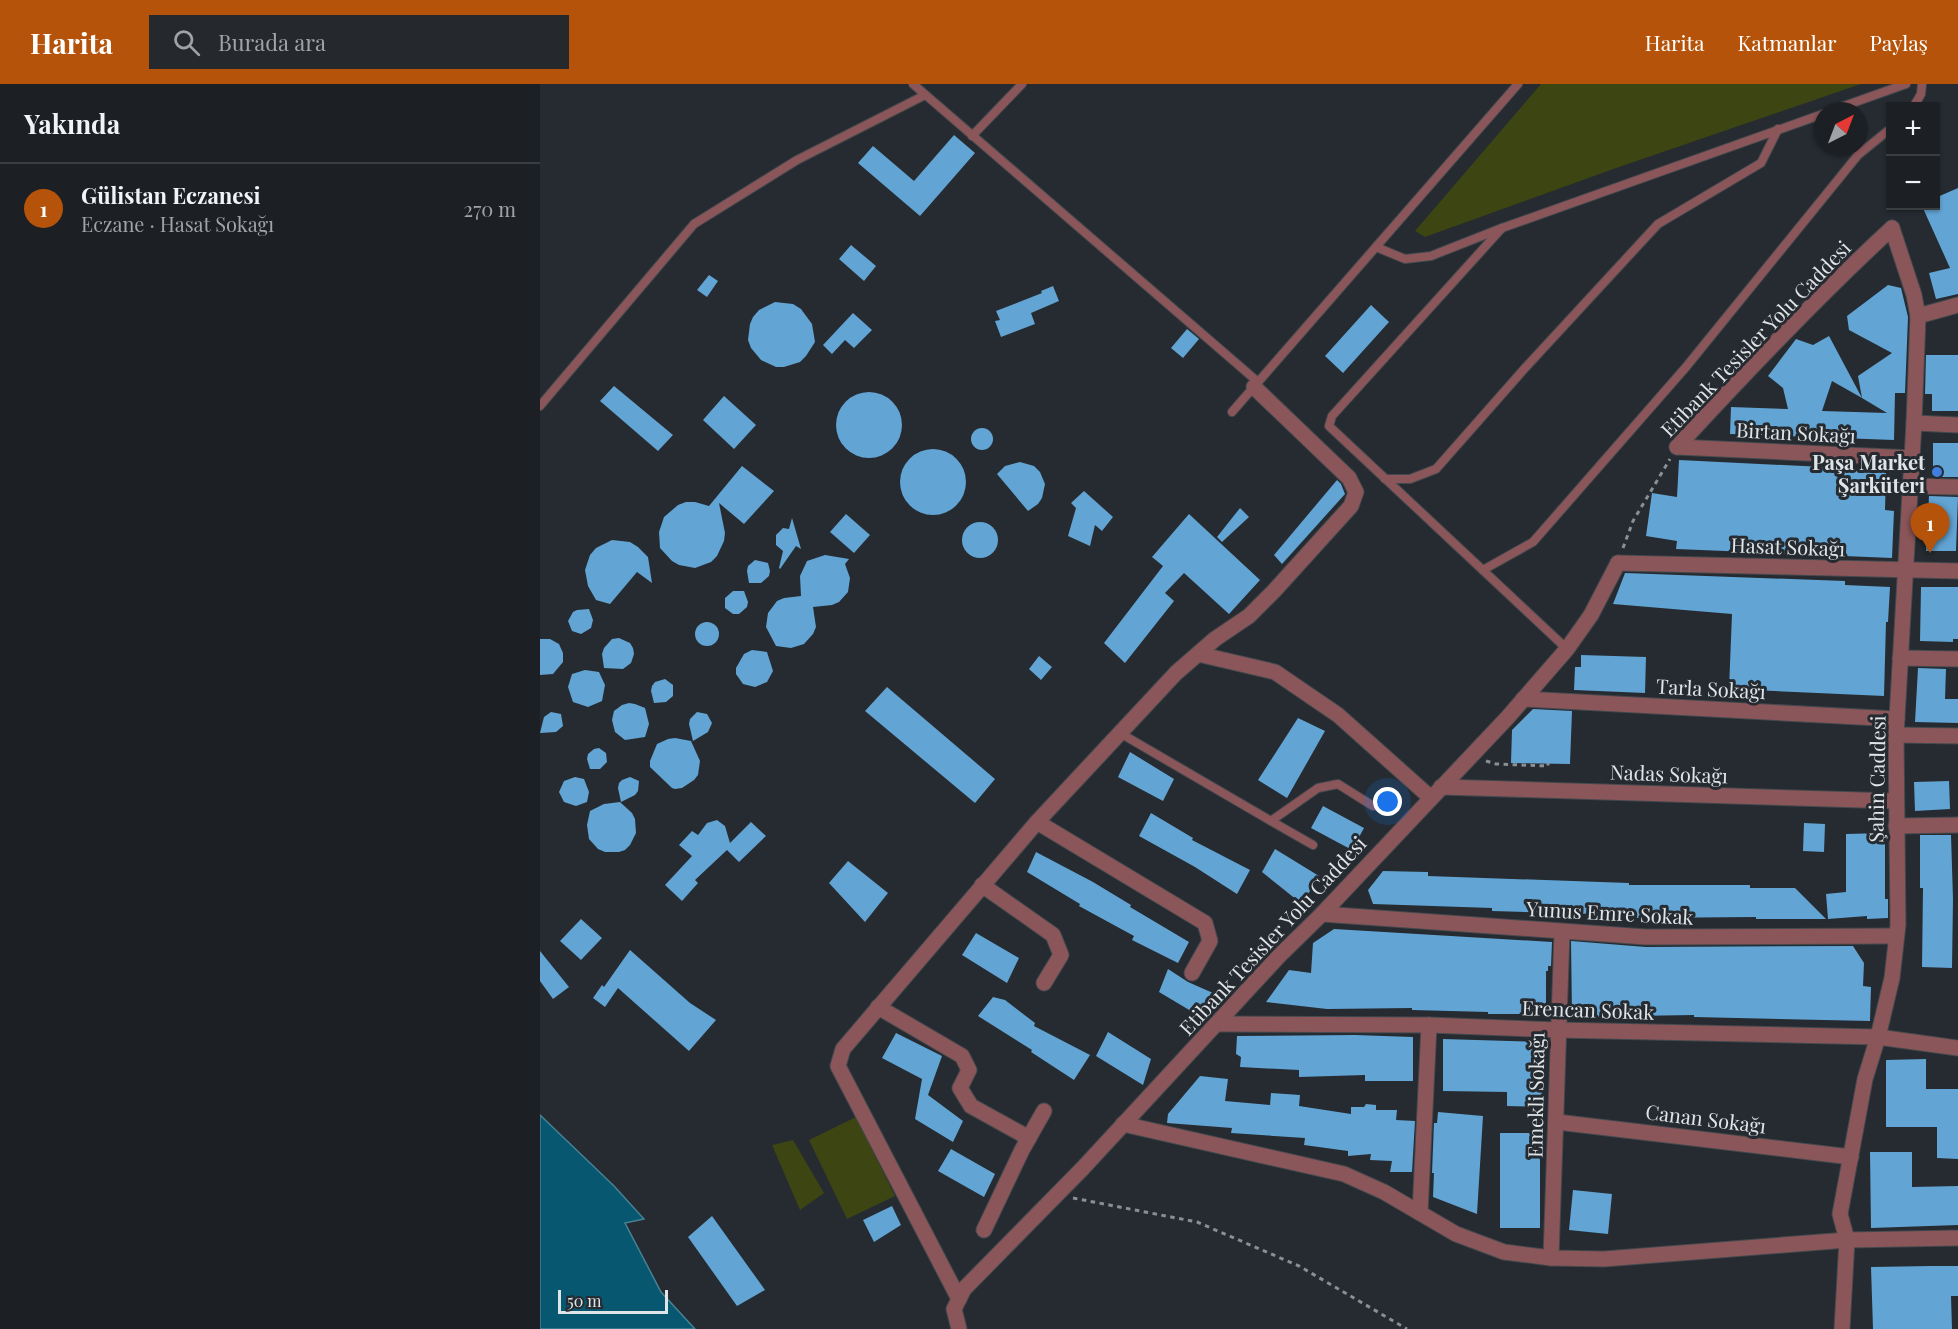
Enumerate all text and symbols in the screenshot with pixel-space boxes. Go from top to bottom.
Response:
search box [149,15,569,69]
text: Harita [30,24,113,61]
icon: search [170,26,203,59]
text: Burada ara [218,27,326,57]
text: Harita [1645,28,1705,56]
text: Katmanlar [1738,28,1837,56]
text: Paylaş [1870,28,1928,56]
north arrow [1814,102,1868,156]
map controls [1886,102,1940,210]
button: + [1886,102,1940,156]
text: Yakında [24,106,120,141]
button: − [1886,156,1940,210]
text: Gülistan Eczanesi [81,180,261,210]
text: 1 [40,195,47,222]
text: 270 m [464,195,516,222]
text: Eczane · Hasat Sokağı [81,210,274,237]
street label: Etibank Tesisler Yolu Caddesi [1654,234,1856,442]
street label: Birtan Sokağı [1735,415,1857,449]
place label: Paşa Market Şarküteri [1812,448,1926,498]
marker: Paşa Market Şarküteri [1930,465,1944,479]
pin: 1 [1910,504,1950,553]
street label: Hasat Sokağı [1730,531,1846,561]
street label: Tarla Sokağı [1655,672,1767,704]
street label: Şahin Caddesi [1861,715,1891,843]
street label: Nadas Sokağı [1610,757,1729,789]
your location [1373,787,1402,816]
street label: Etibank Tesisler Yolu Caddesi [1172,830,1372,1040]
street label: Yunus Emre Sokak [1525,894,1694,930]
street label: Erencan Sokak [1521,993,1655,1025]
street label: Emekli Sokağı [1520,1032,1550,1158]
street label: Canan Sokağı [1644,1097,1768,1139]
scale bar [558,1287,668,1314]
text: 50 m [567,1290,601,1311]

